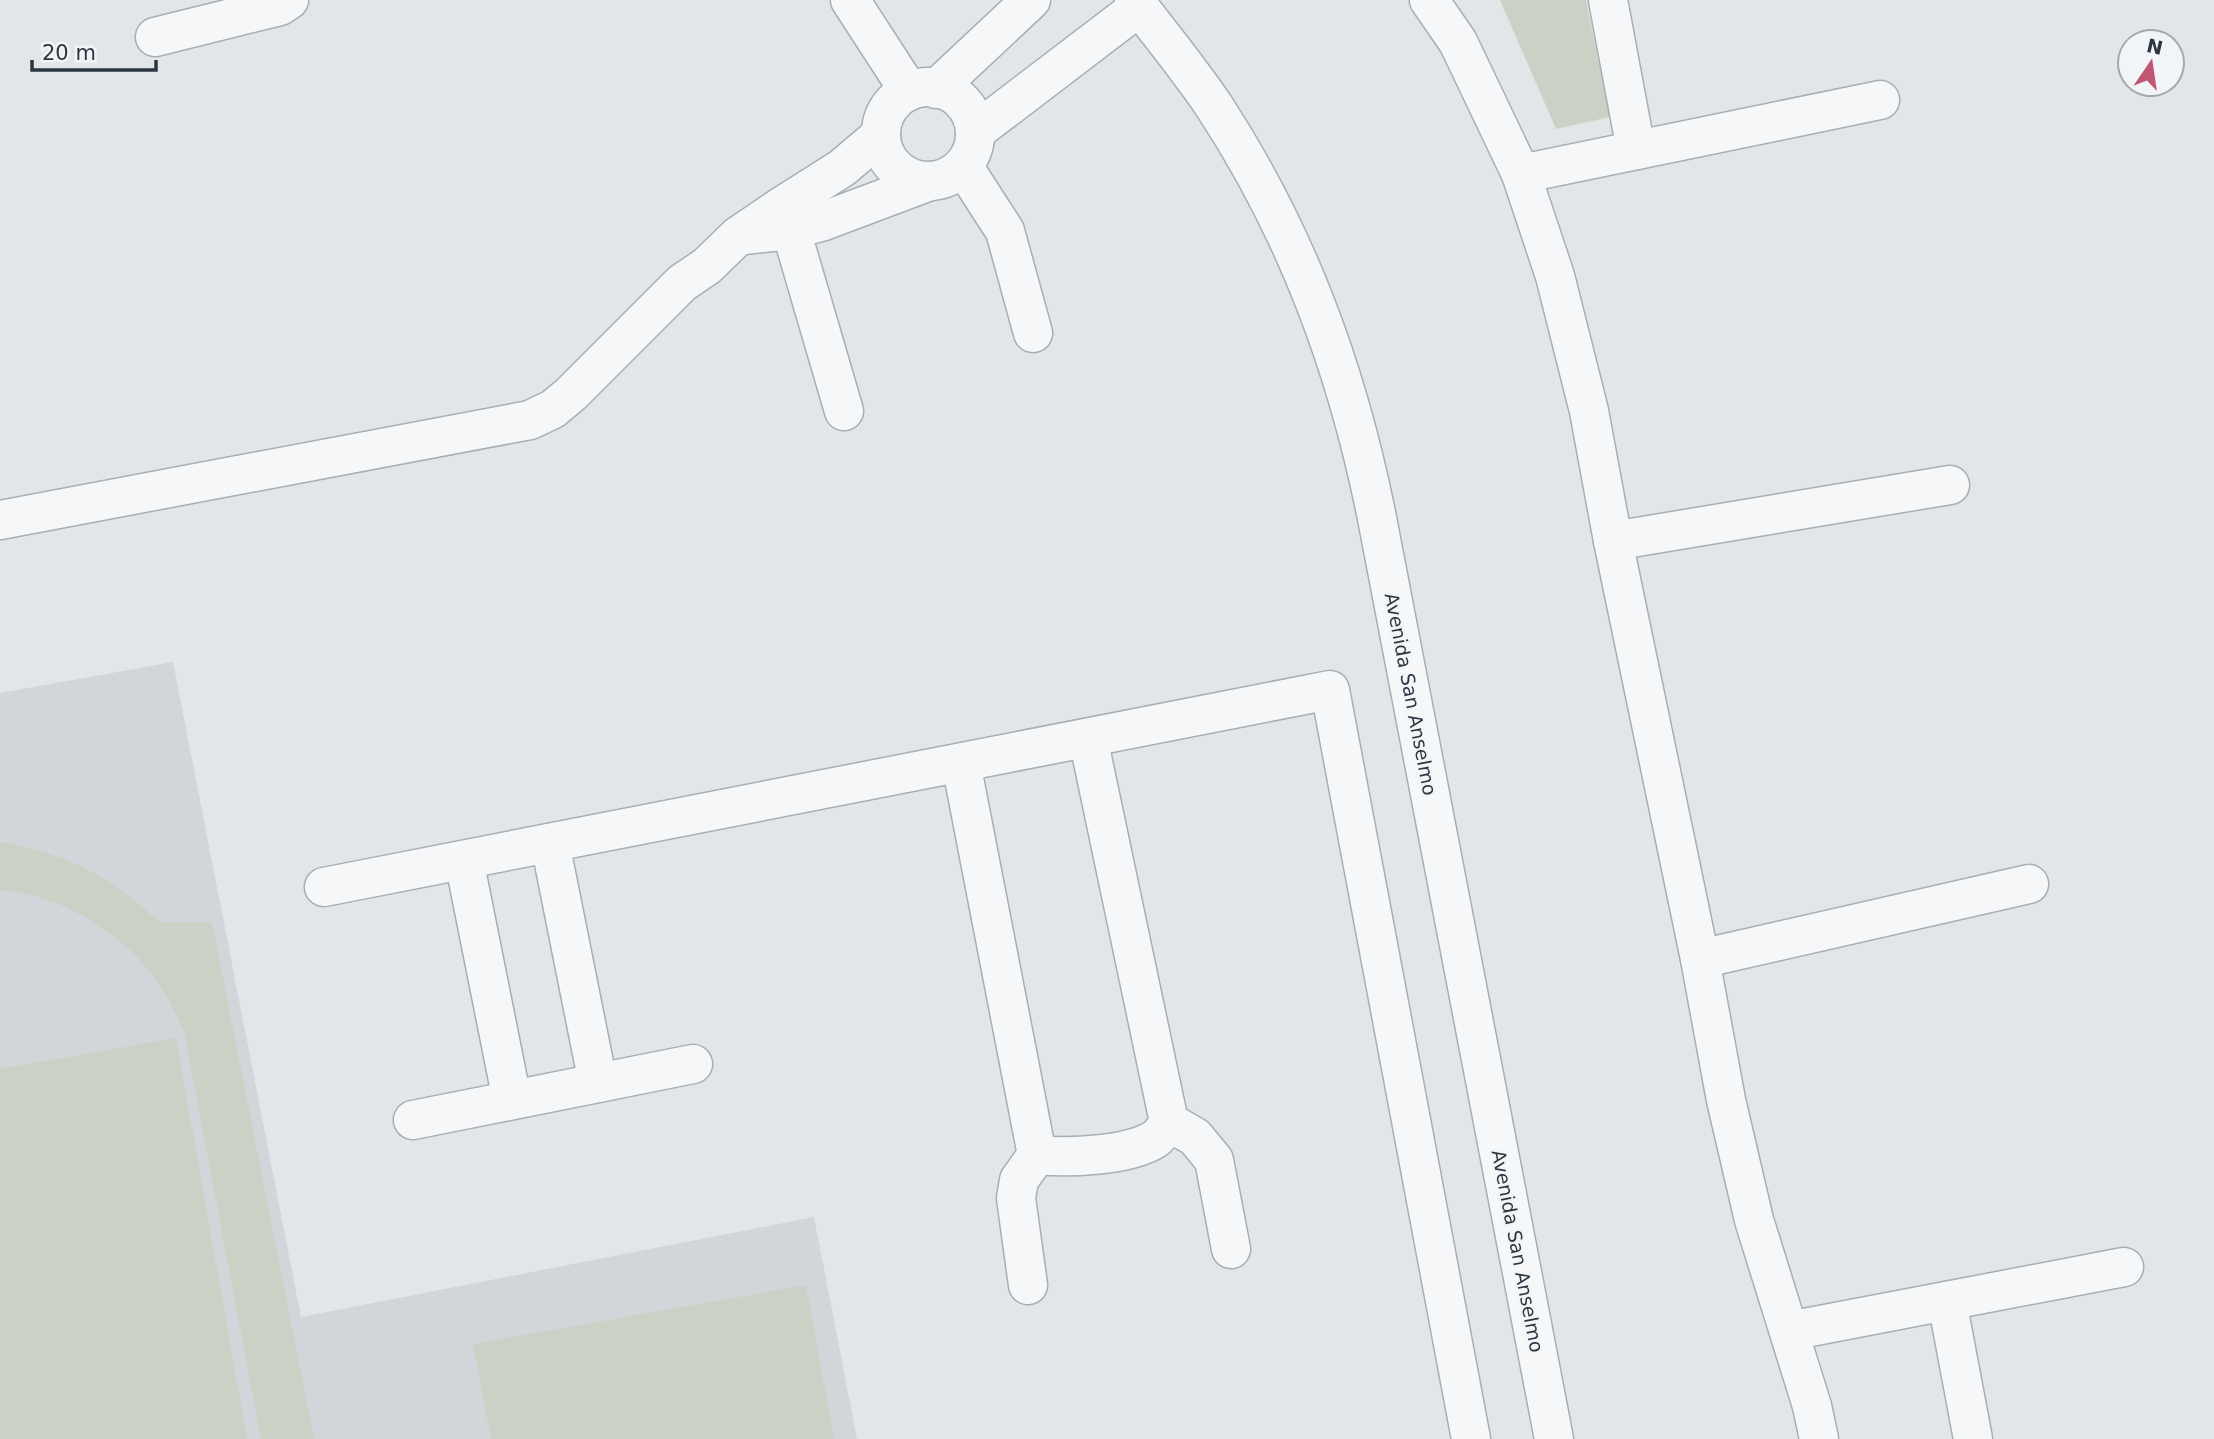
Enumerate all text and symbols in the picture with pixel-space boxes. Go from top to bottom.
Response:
scale bar [32,28,156,72]
north arrow [2116,28,2186,98]
text: N [2145,34,2165,59]
text: 20 m [42,41,96,65]
street label: Avenida San Anselmo [1381,591,1441,797]
street label: Avenida San Anselmo [1488,1148,1548,1354]

